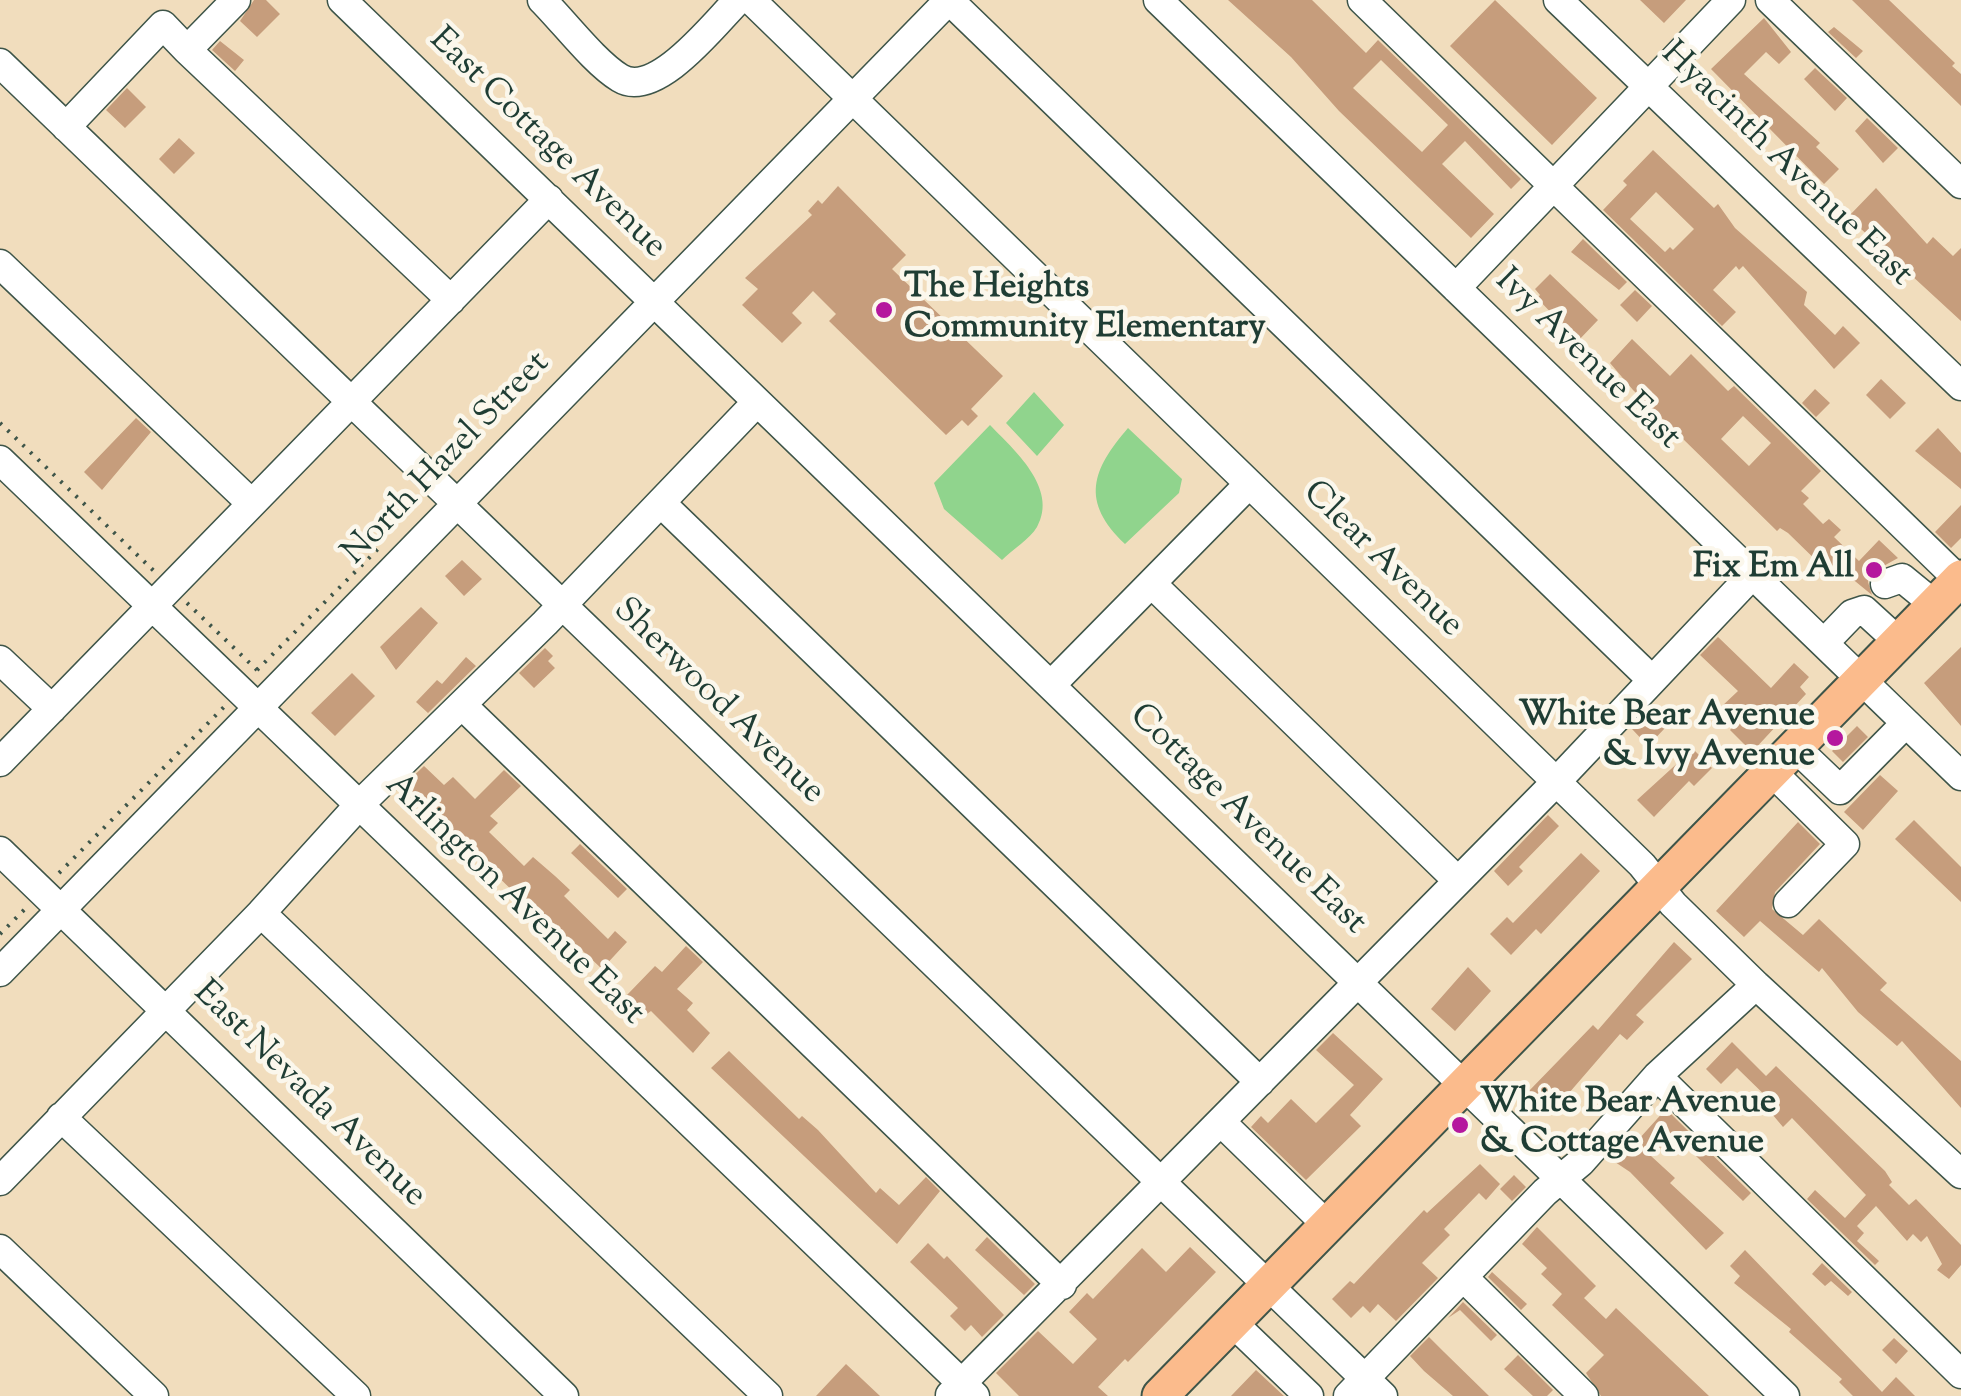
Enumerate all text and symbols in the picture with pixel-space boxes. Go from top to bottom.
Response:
street label: East Cottage Avenue [419,21,673,269]
street label: Hyacinth Avenue East [1650,35,1920,297]
street label: Ivy Avenue East [1484,262,1688,460]
place label: The Heights Community Elementary [904,269,1266,351]
marker: The Heights Community Elementary [873,299,895,321]
street label: North Hazel Street [335,345,561,575]
street label: Clear Avenue [1292,474,1470,648]
place label: Fix Em All [1693,549,1854,591]
marker: Fix Em All [1863,559,1885,581]
street label: Sherwood Avenue [602,591,832,815]
street label: Cottage Avenue East [1119,697,1373,945]
place label: White Bear Avenue & Ivy Avenue [1519,697,1815,779]
marker: White Bear Avenue & Ivy Avenue [1824,727,1846,749]
street label: Arlington Avenue East [375,766,651,1036]
street label: East Nevada Avenue [183,974,433,1218]
place label: White Bear Avenue & Cottage Avenue [1480,1084,1776,1166]
marker: White Bear Avenue & Cottage Avenue [1449,1114,1471,1136]

